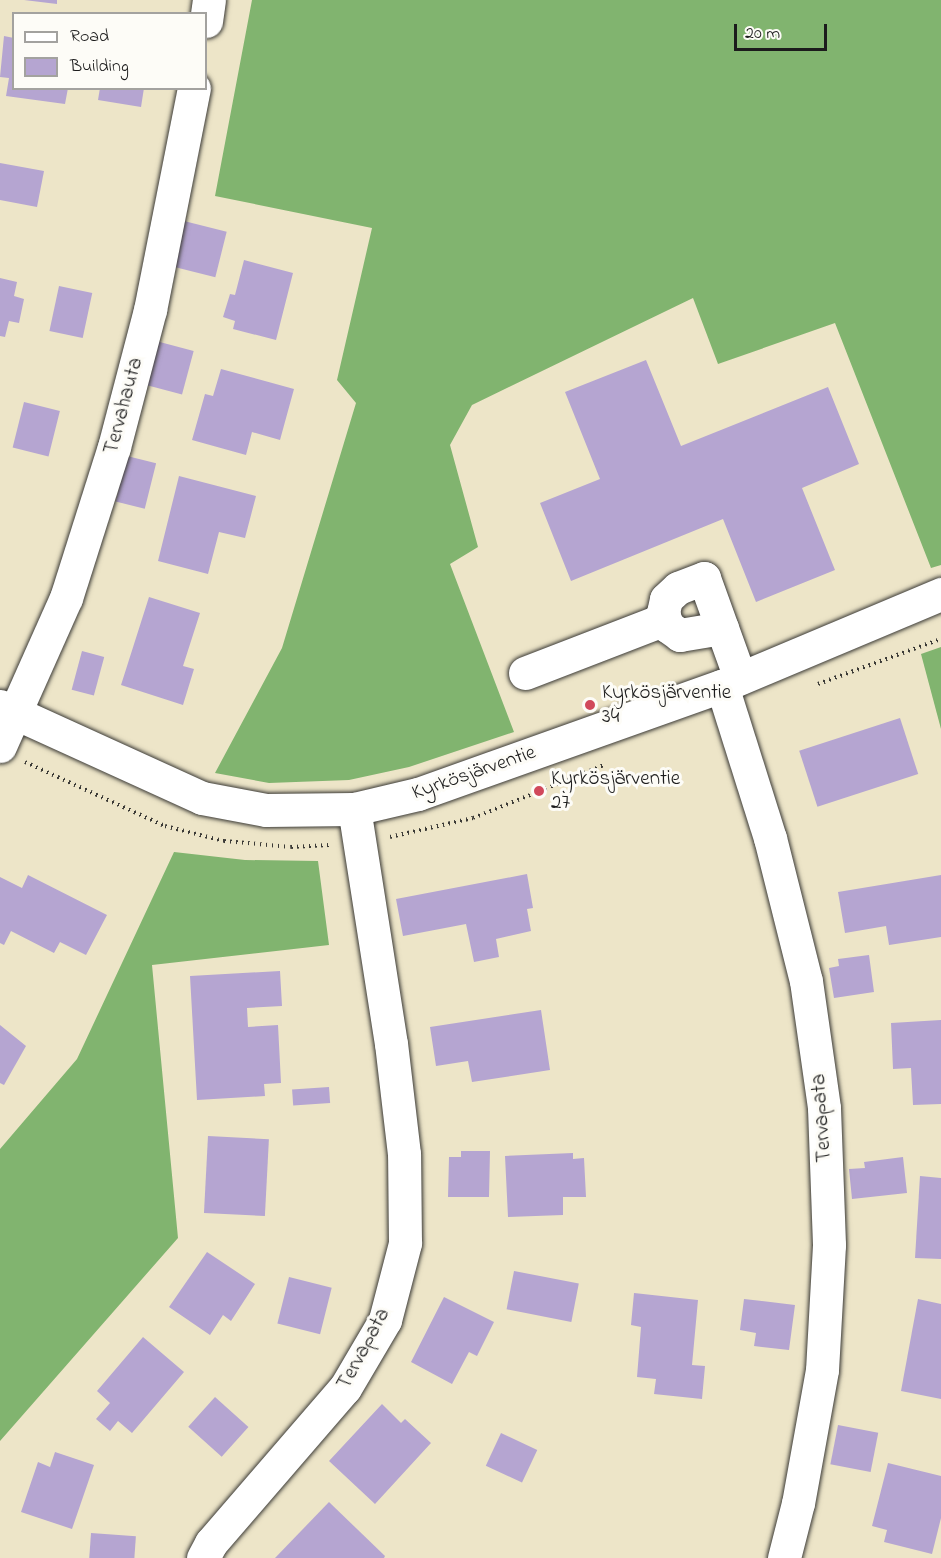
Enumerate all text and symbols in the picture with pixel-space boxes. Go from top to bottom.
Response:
legend [12,12,207,90]
scale bar [737,12,830,50]
text: 20 m [745,21,780,47]
text: Road [70,24,109,50]
text: Building [70,54,129,80]
street label: Tervahauta [99,355,149,457]
place label: Kyrkösjärventie 34 [602,680,731,730]
marker: Kyrkösjärventie 34 [583,698,597,712]
street label: Kyrkösjärventie [409,740,539,806]
place label: Kyrkösjärventie 27 [551,766,680,816]
marker: Kyrkösjärventie 27 [532,784,546,798]
street label: Tervapata [806,1073,838,1163]
street label: Tervapata [332,1304,396,1394]

